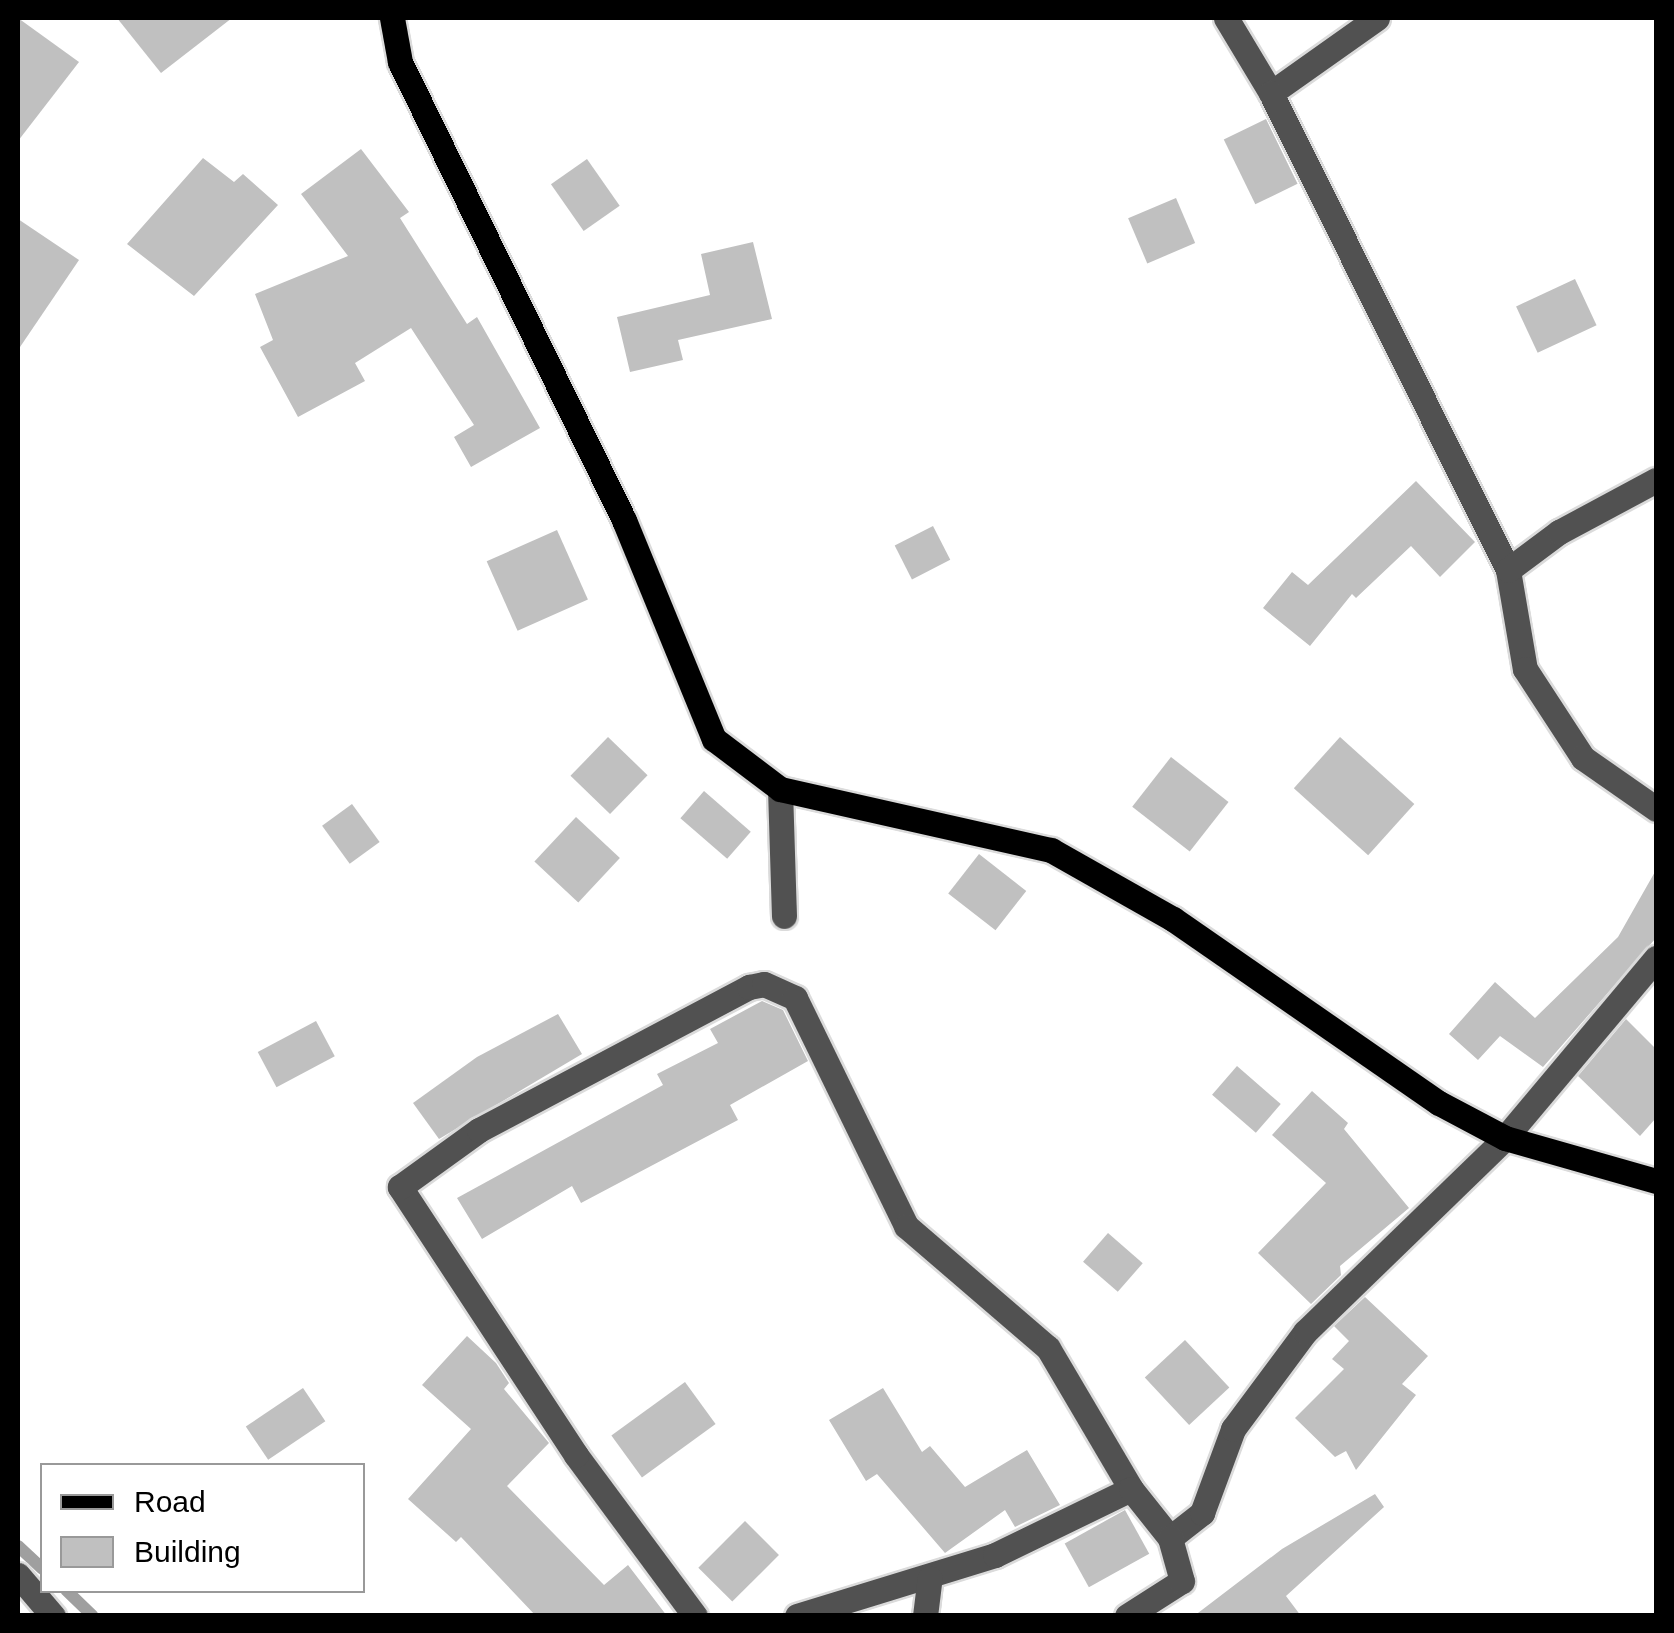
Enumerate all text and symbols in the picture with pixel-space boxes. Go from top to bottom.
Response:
legend [40,1463,365,1593]
text: Road [134,1485,206,1518]
text: Building [134,1535,241,1568]

